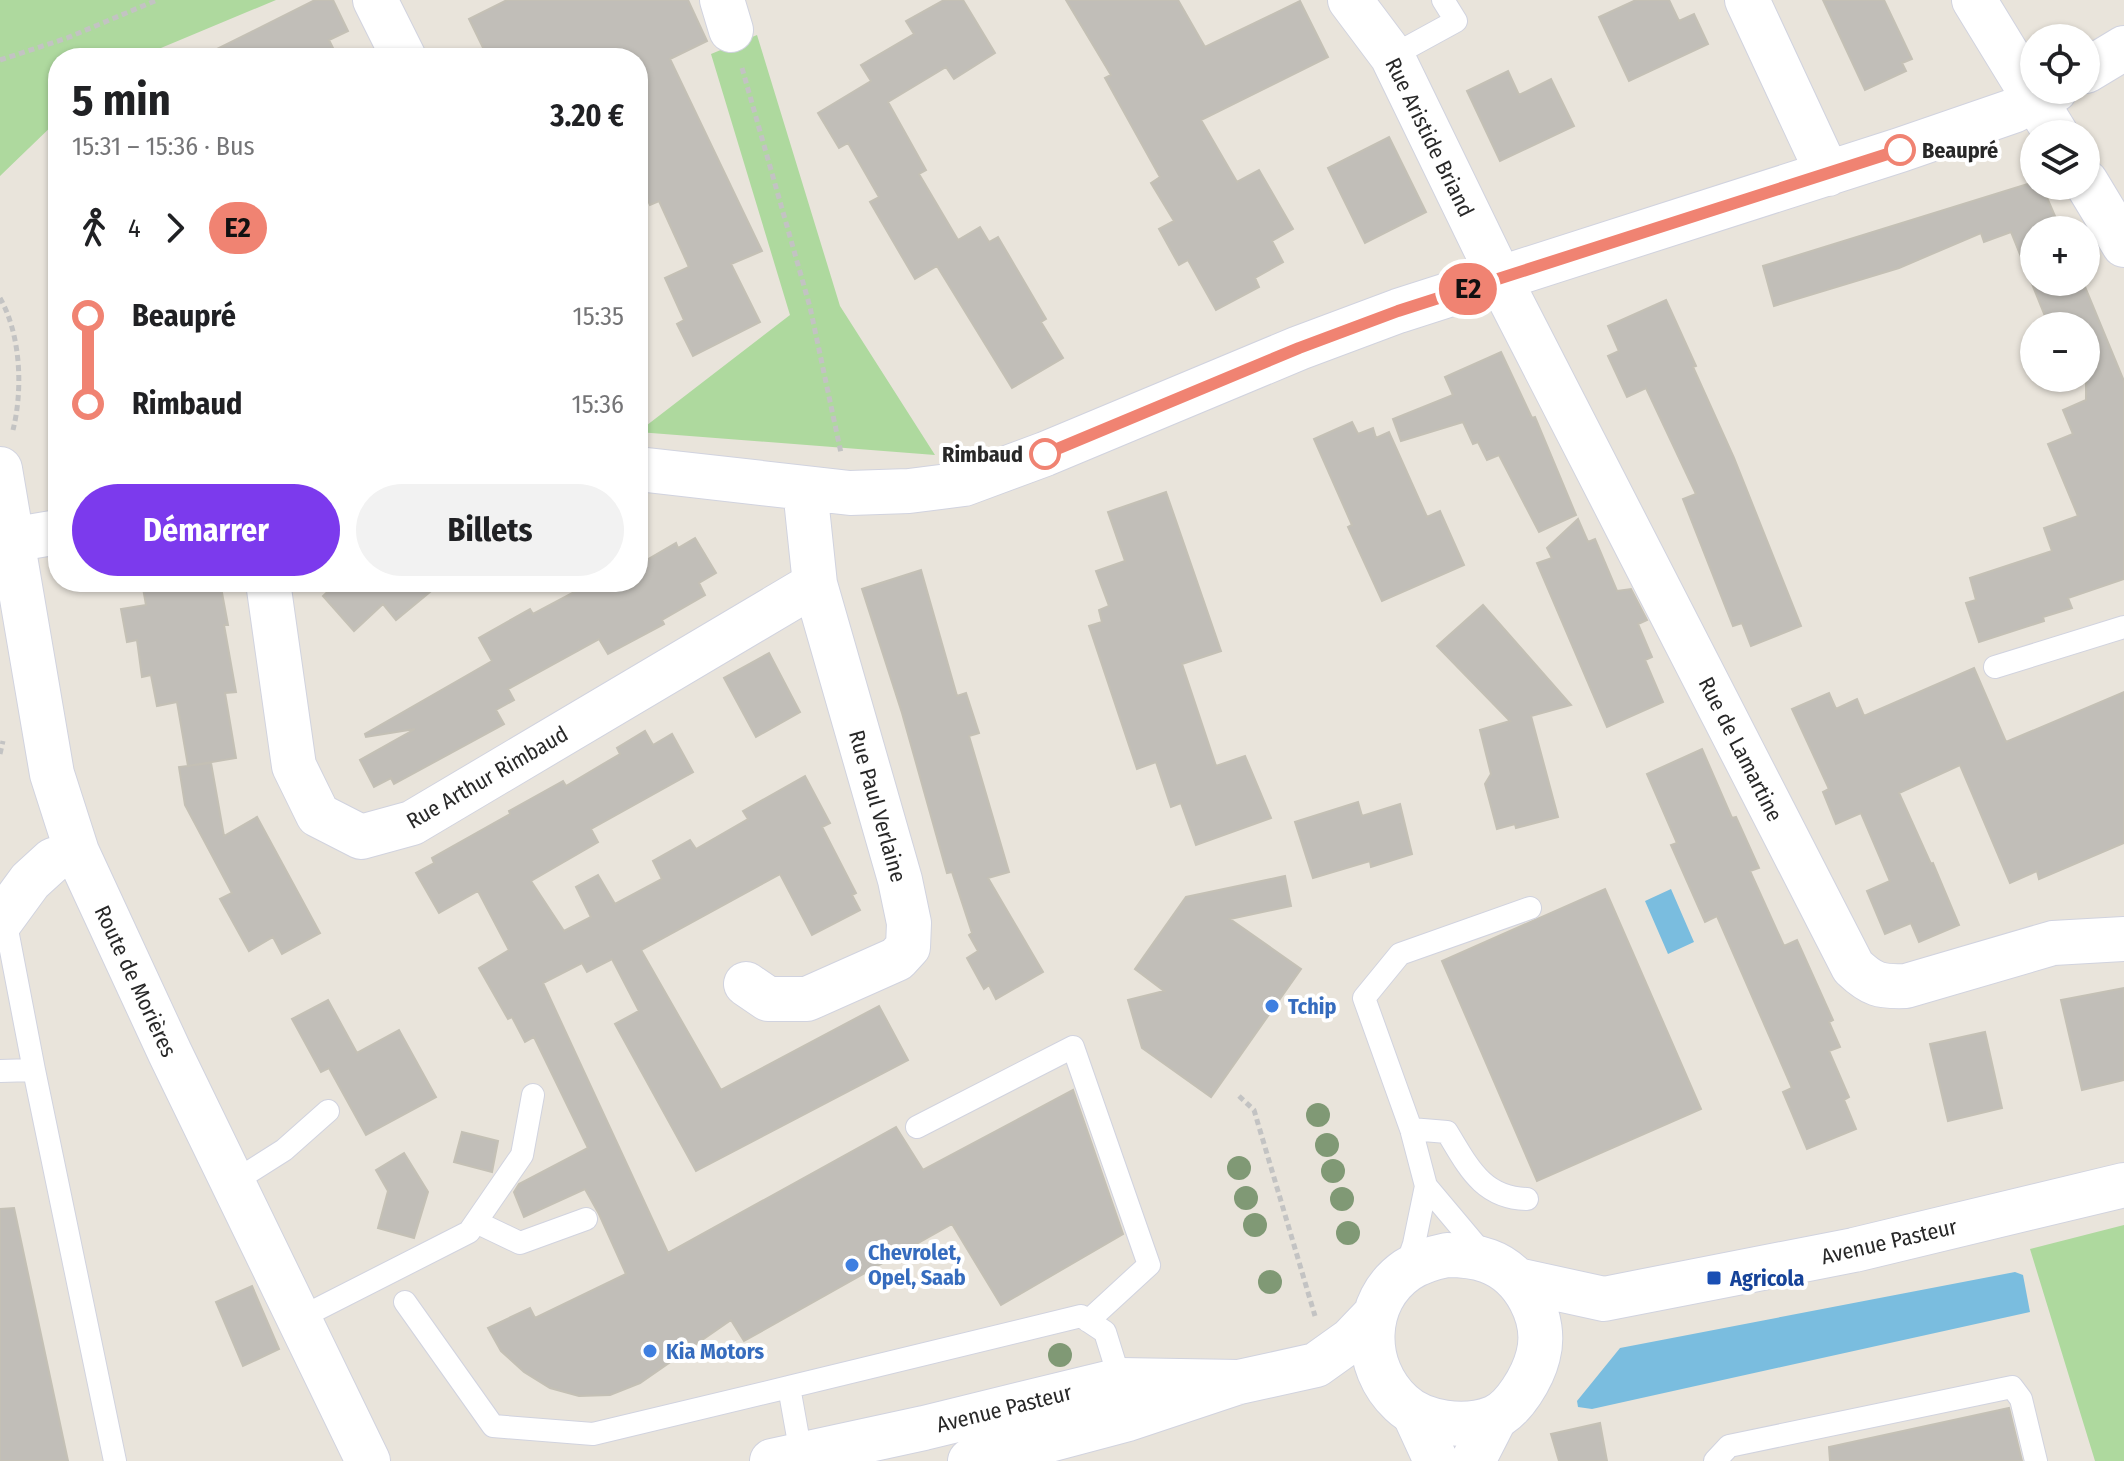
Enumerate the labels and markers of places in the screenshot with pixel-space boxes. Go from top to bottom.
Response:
marker: Beaupré [1885,135,1915,165]
place label: Beaupré [1922,137,1998,164]
marker: Rimbaud [1030,439,1060,469]
place label: Rimbaud [942,441,1023,468]
place label: Tchip [1288,993,1336,1020]
marker: Tchip [1263,997,1281,1015]
place label: Chevrolet, Opel, Saab [868,1239,966,1291]
marker: Chevrolet, Opel, Saab [843,1256,861,1274]
place label: Agricola [1729,1265,1804,1292]
marker: Agricola [1705,1269,1723,1287]
place label: Kia Motors [666,1338,765,1365]
marker: Kia Motors [641,1342,659,1360]

